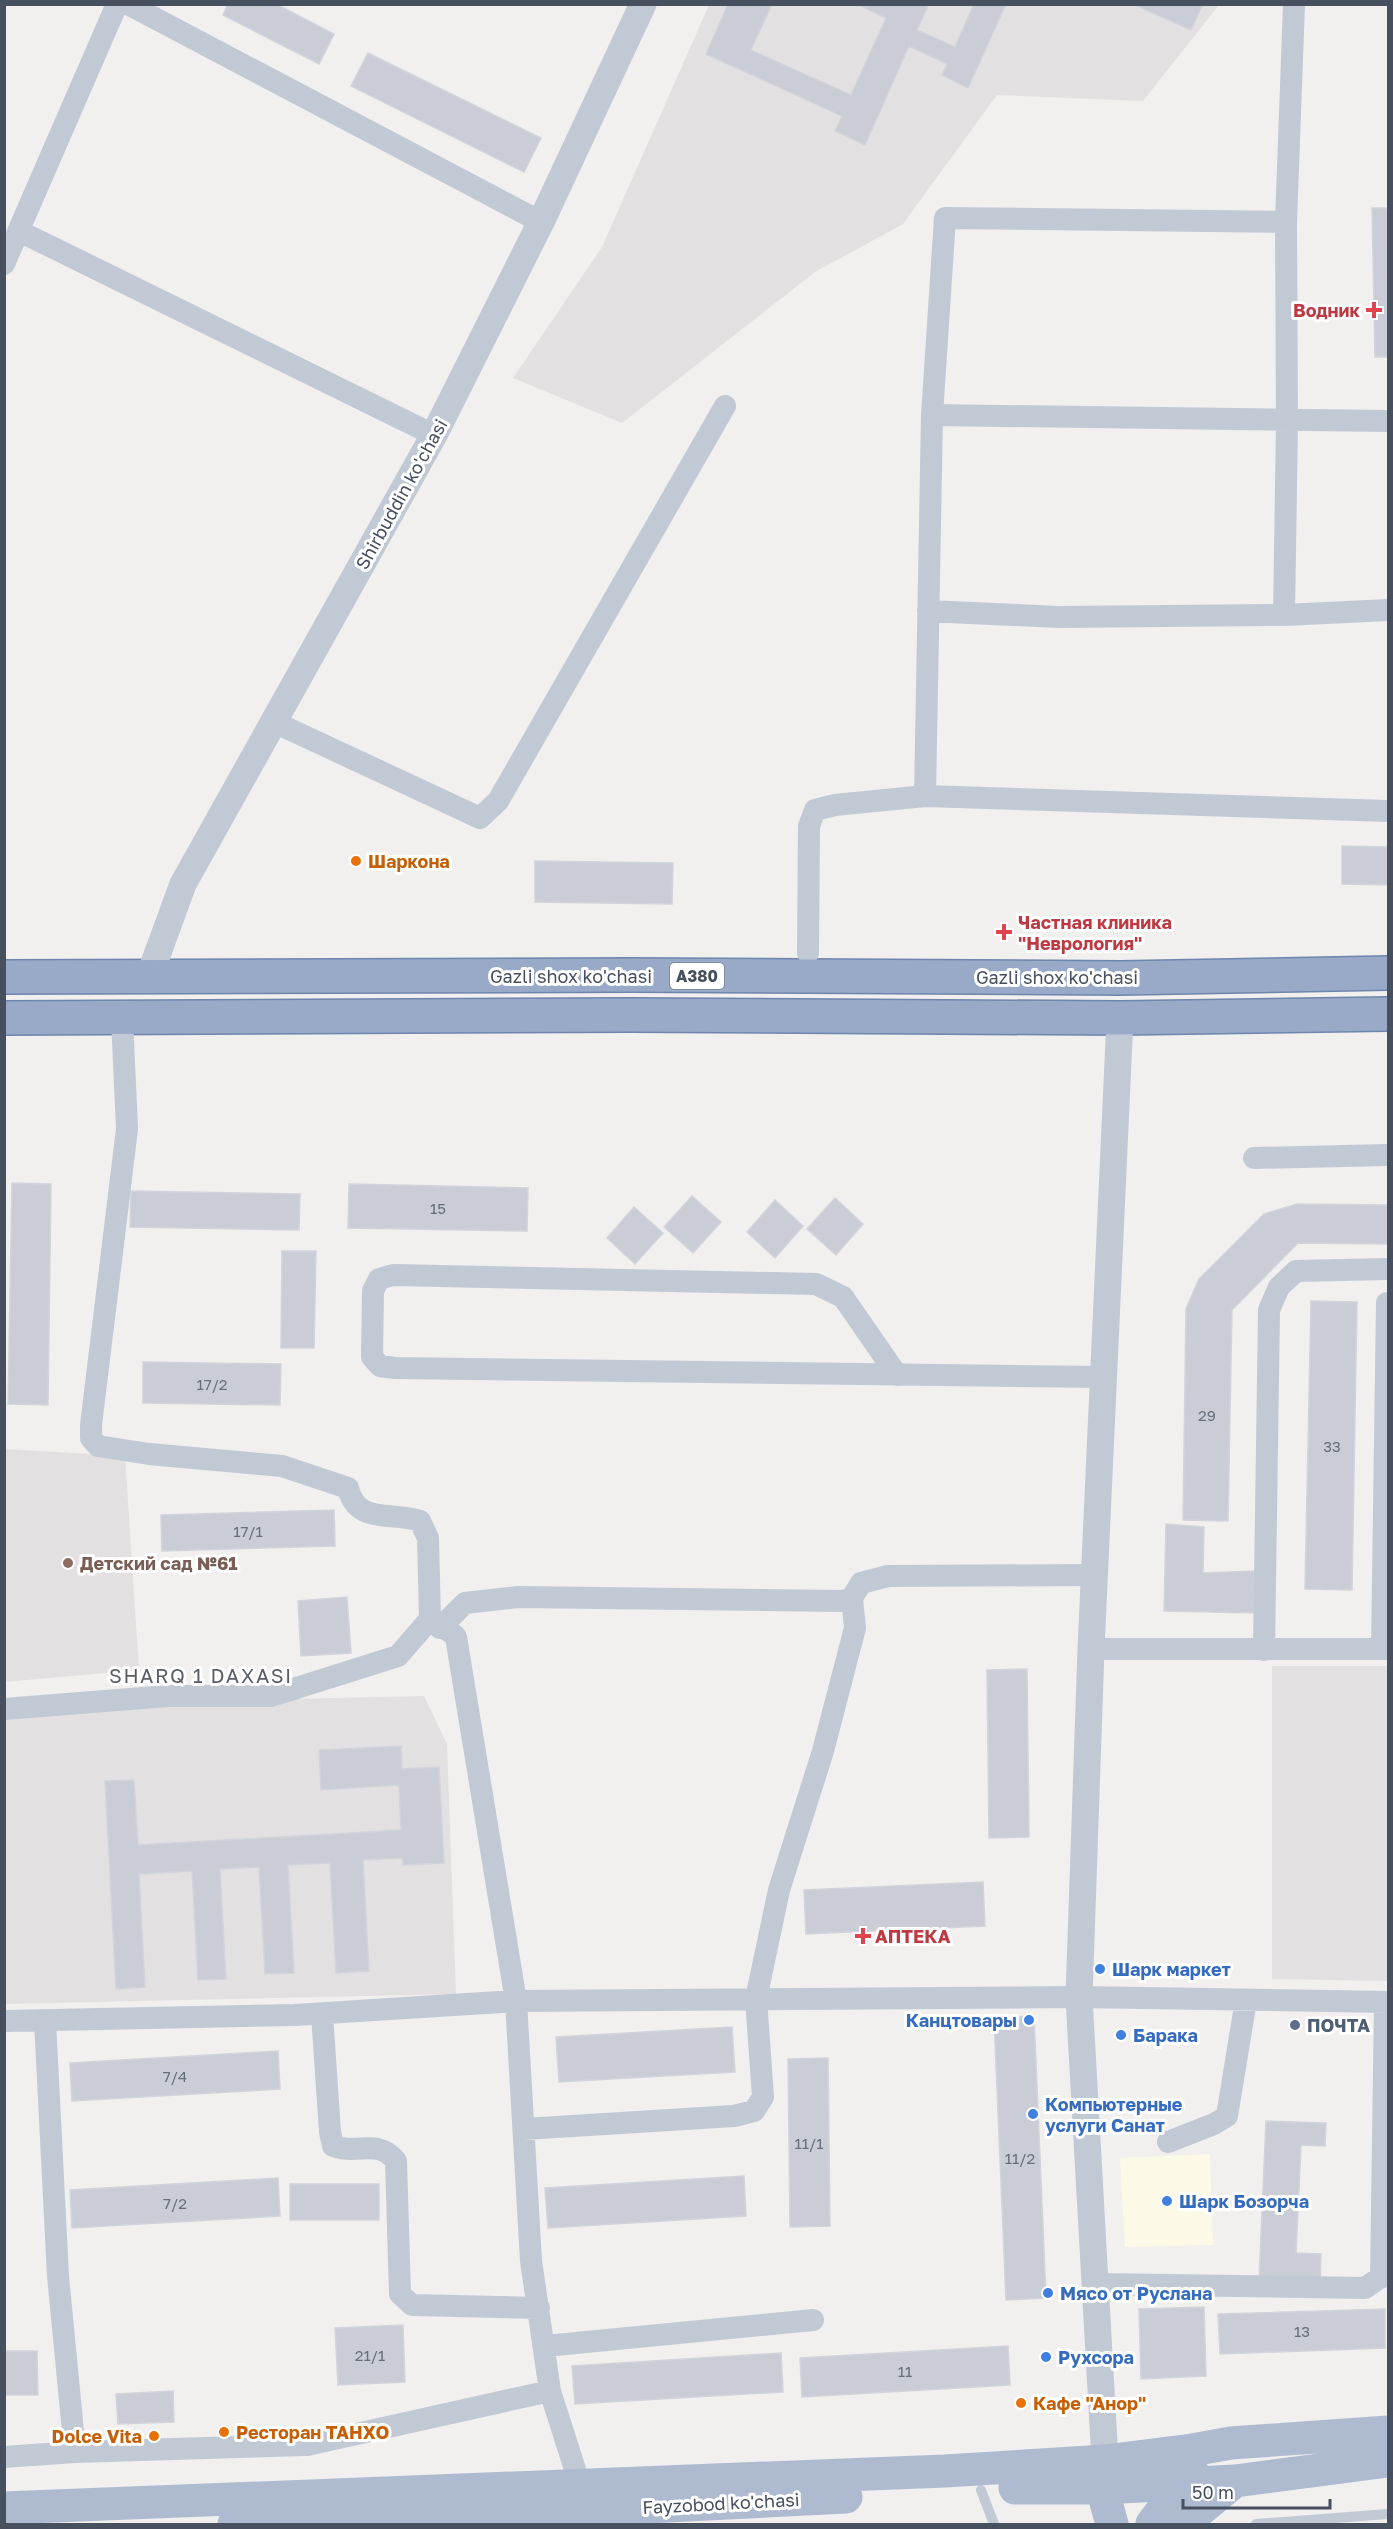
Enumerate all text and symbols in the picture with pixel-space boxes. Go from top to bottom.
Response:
place label: Водник [1293,299,1361,321]
marker: Водник [1365,301,1383,319]
street label: Shirbuddin ko'chasi [351,415,451,573]
place label: Шаркона [368,850,450,872]
marker: Шаркона [349,854,363,868]
place label: Частная клиника "Неврология" [1018,911,1172,954]
marker: Частная клиника "Неврология" [995,923,1013,941]
road number: A380 [670,963,724,989]
street label: Gazli shox ko'chasi [490,965,652,987]
street label: Gazli shox ko'chasi [976,966,1138,988]
house number: 15 [430,1199,446,1217]
house number: 17/2 [196,1375,228,1393]
house number: 29 [1198,1406,1216,1424]
house number: 33 [1323,1437,1341,1455]
house number: 17/1 [233,1522,263,1540]
place label: Детский сад №61 [80,1552,238,1574]
marker: Детский сад №61 [61,1556,75,1570]
district label: SHARQ 1 DAXASI [109,1663,293,1687]
place label: АПТЕКА [875,1925,951,1947]
marker: АПТЕКА [856,1929,870,1943]
place label: Шарк маркет [1112,1958,1231,1980]
marker: Шарк маркет [1093,1962,1107,1976]
place label: Канцтовары [906,2009,1017,2031]
marker: Канцтовары [1022,2013,1036,2027]
place label: ПОЧТА [1307,2014,1370,2036]
marker: ПОЧТА [1288,2018,1302,2032]
place label: Барака [1133,2024,1198,2046]
marker: Барака [1114,2028,1128,2042]
house number: 7/4 [163,2067,187,2085]
place label: Компьютерные услуги Санат [1045,2093,1183,2136]
marker: Компьютерные услуги Санат [1026,2107,1040,2121]
house number: 11/1 [794,2134,824,2152]
house number: 11/2 [1005,2149,1035,2167]
place label: Шарк Бозорча [1179,2190,1309,2212]
house number: 7/2 [163,2194,187,2212]
marker: Шарк Бозорча [1160,2194,1174,2208]
place label: Мясо от Руслана [1060,2282,1212,2304]
marker: Мясо от Руслана [1041,2286,1055,2300]
house number: 13 [1294,2322,1310,2340]
house number: 21/1 [355,2346,385,2364]
place label: Рухсора [1058,2346,1134,2368]
marker: Рухсора [1039,2350,1053,2364]
house number: 11 [898,2362,912,2380]
place label: Кафе "Анор" [1033,2392,1146,2414]
marker: Кафе "Анор" [1014,2396,1028,2410]
place label: Ресторан ТАНХО [236,2421,390,2443]
place label: Dolce Vita [52,2425,142,2447]
marker: Ресторан ТАНХО [217,2425,231,2439]
marker: Dolce Vita [147,2429,161,2443]
scale bar [1183,2472,1330,2510]
text: 50 m [1192,2481,1234,2503]
street label: Fayzobod ko'chasi [642,2488,800,2518]

